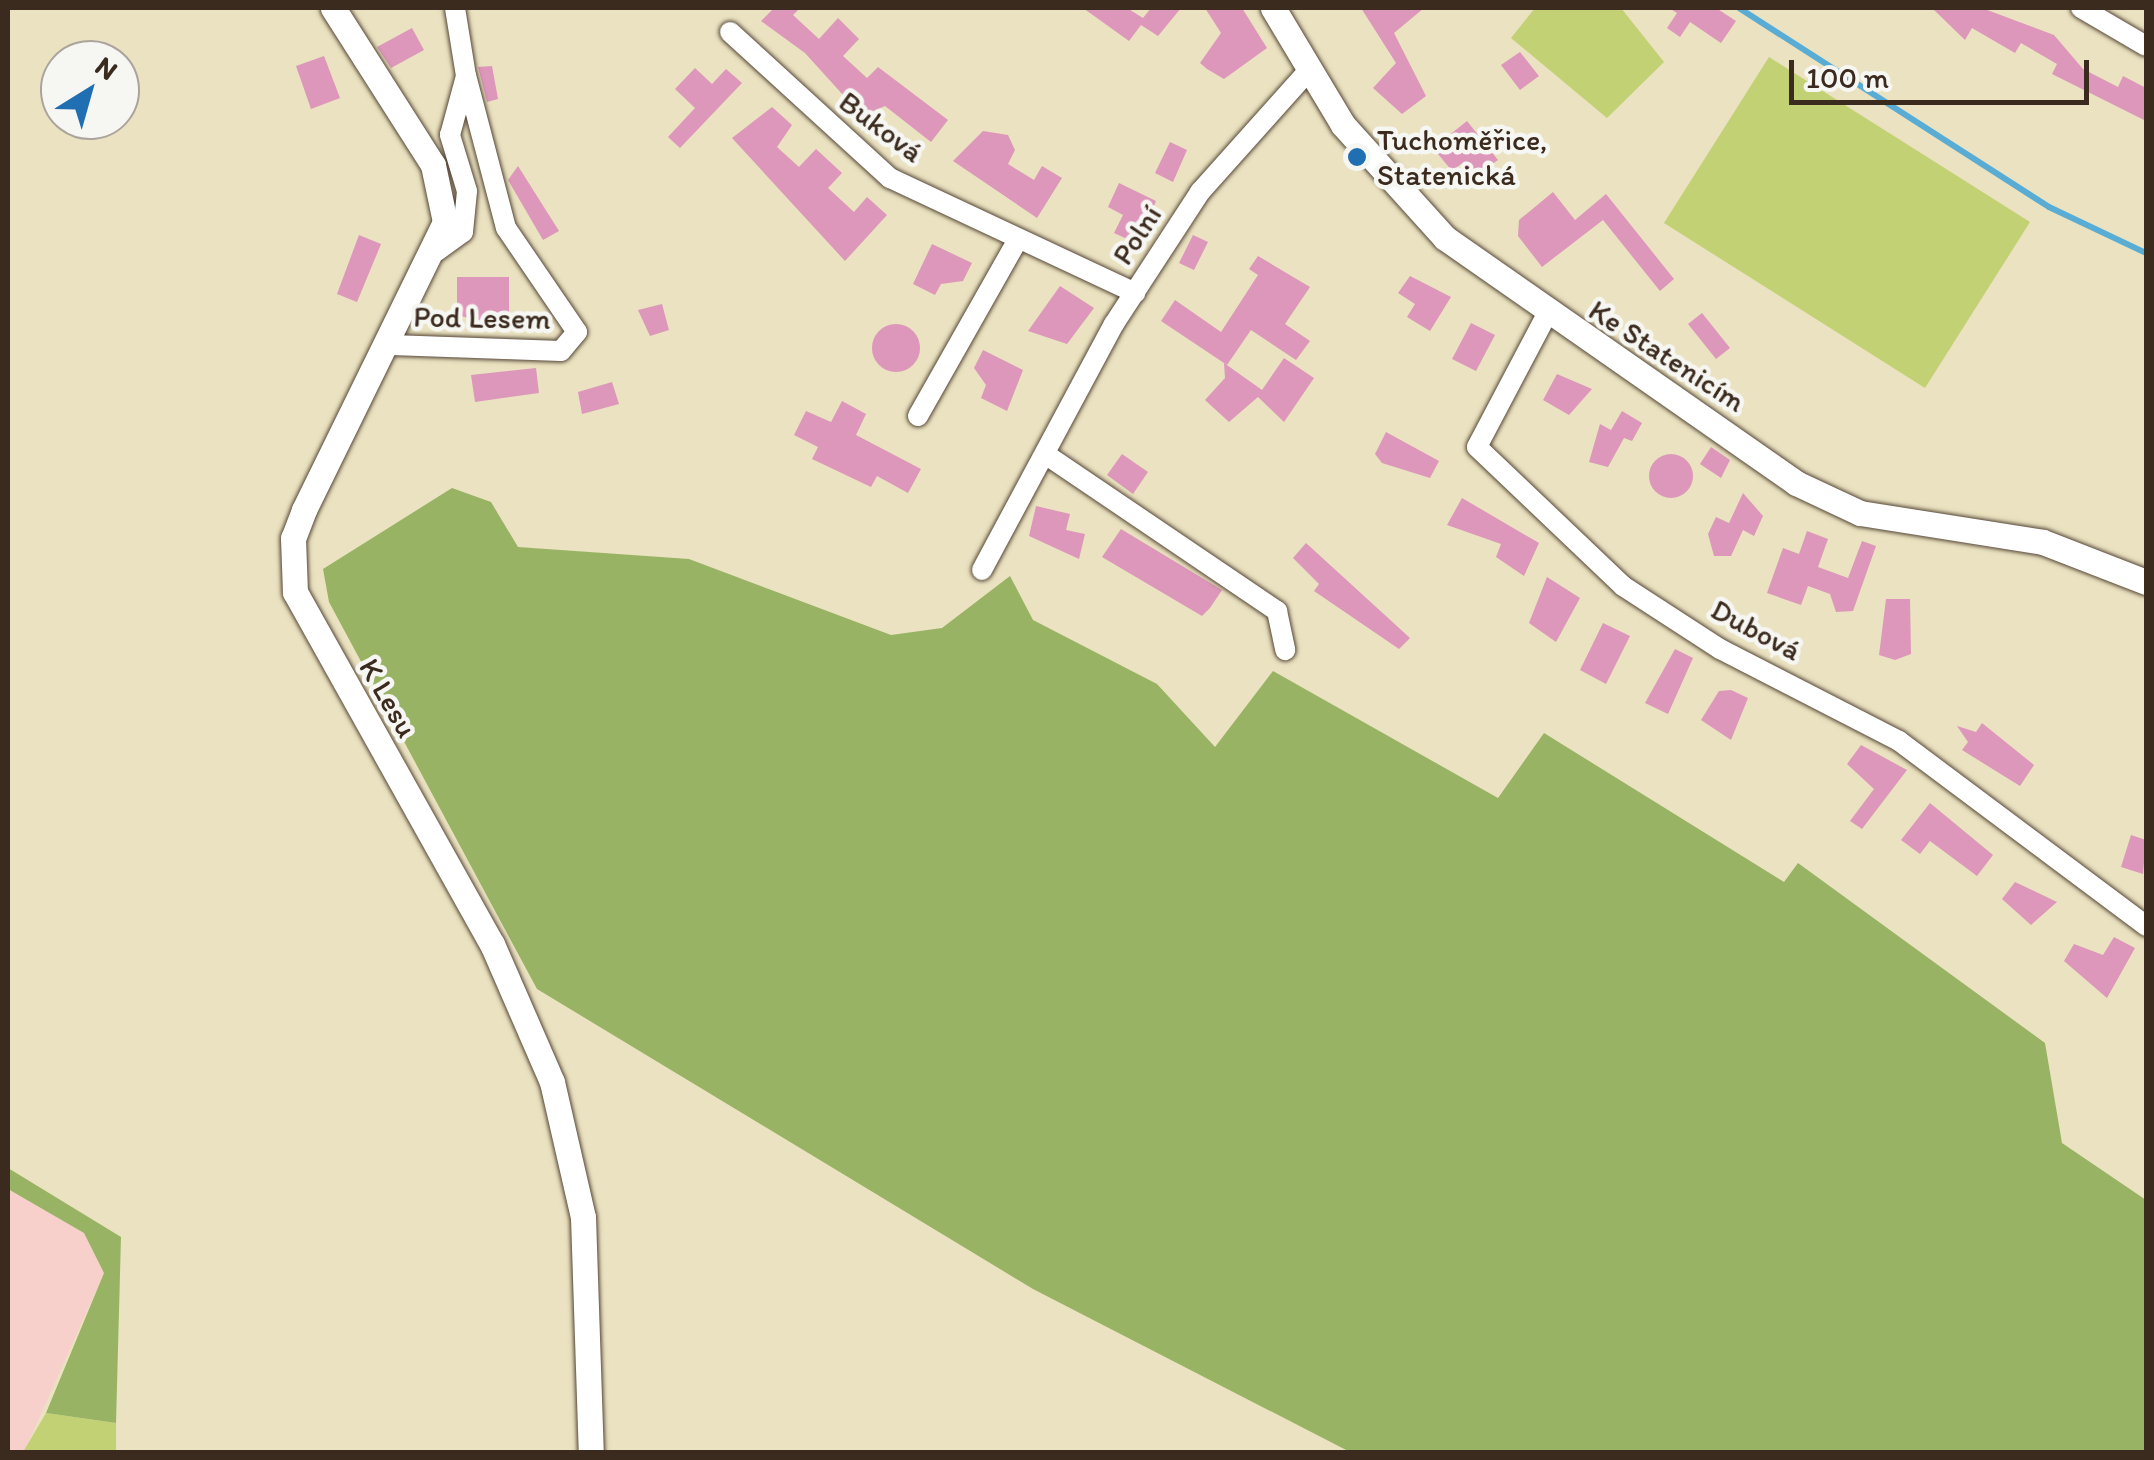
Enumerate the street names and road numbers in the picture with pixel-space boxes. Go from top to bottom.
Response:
street label: Buková [832,84,930,170]
street label: Polní [1105,198,1169,272]
street label: Ke Statenicím [1582,292,1752,420]
street label: Pod Lesem [414,299,550,337]
street label: Dubová [1705,591,1807,669]
street label: K Lesu [351,652,425,744]

